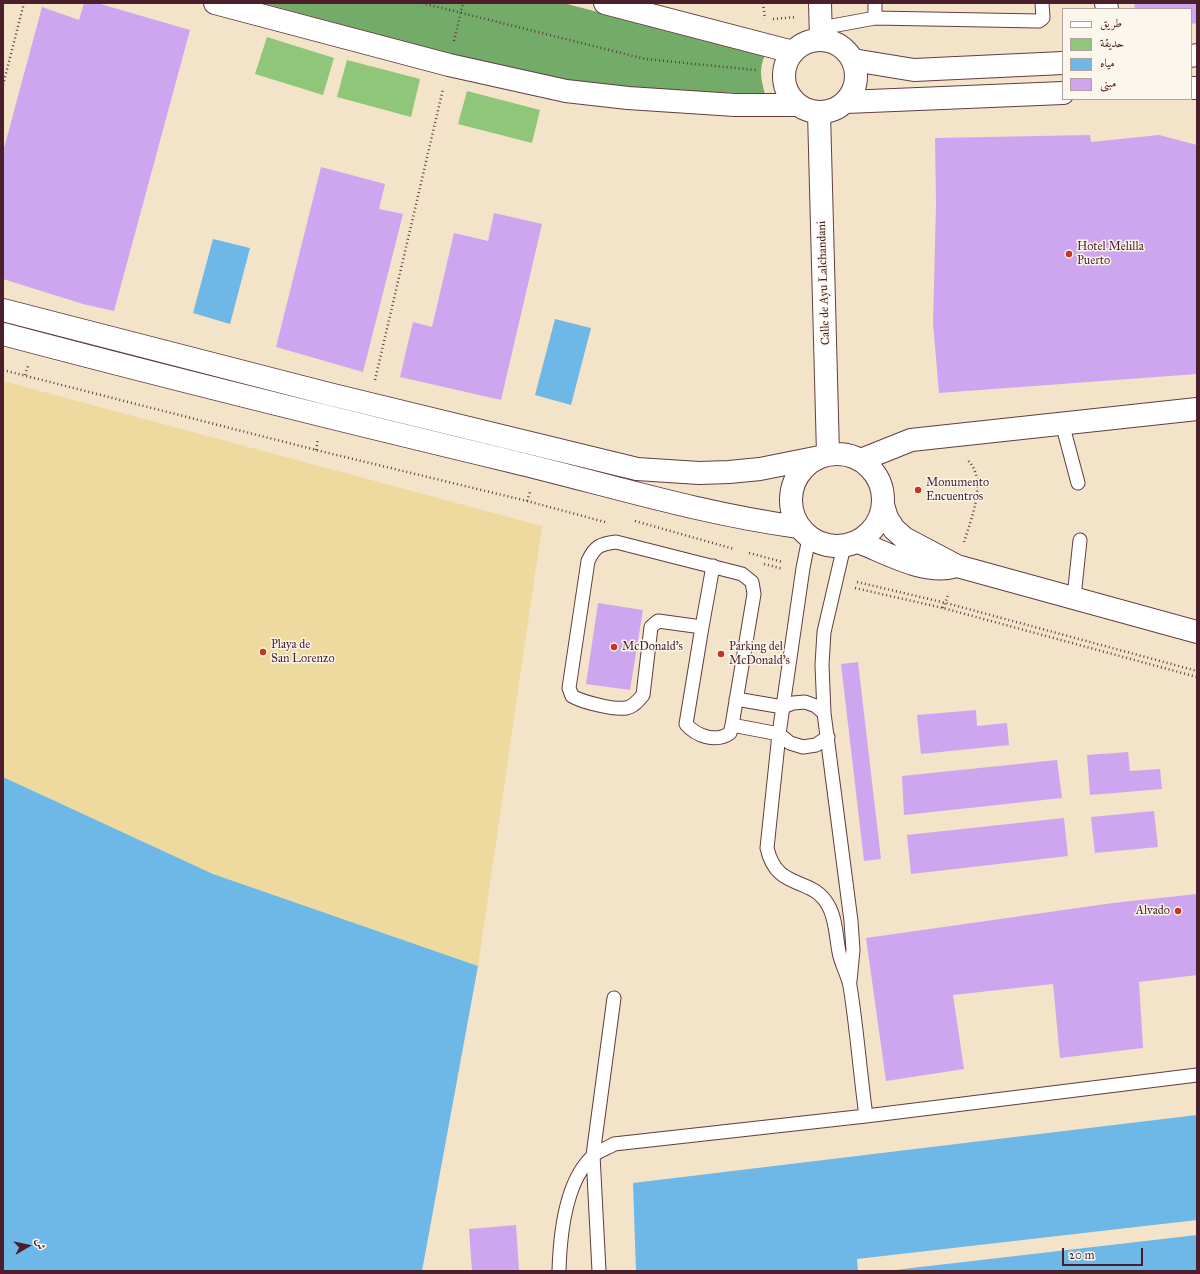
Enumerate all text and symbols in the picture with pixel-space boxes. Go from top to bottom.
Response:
legend [1062,8,1192,100]
text: طريق [1100,16,1122,30]
text: حديقة [1100,36,1124,50]
text: مياه [1100,56,1115,70]
text: مبنى [1100,76,1116,90]
street label: Calle de Ayu Lalchandani [815,221,833,345]
place label: Hotel Melilla Puerto [1077,240,1144,268]
marker: Hotel Melilla Puerto [1064,249,1074,259]
place label: Monumento Encuentros [926,476,989,504]
marker: Monumento Encuentros [913,485,923,495]
place label: Playa de San Lorenzo [271,638,335,666]
place label: McDonald's [622,640,683,654]
place label: Parking del McDonald's [729,640,790,668]
marker: McDonald's [609,642,619,652]
marker: Playa de San Lorenzo [258,647,268,657]
marker: Parking del McDonald's [716,649,726,659]
place label: Alvado [1136,904,1170,918]
marker: Alvado [1173,906,1183,916]
north arrow [8,1226,48,1266]
text: ش [33,1238,48,1250]
scale bar [1064,1240,1145,1266]
text: 20 m [1069,1248,1095,1262]

